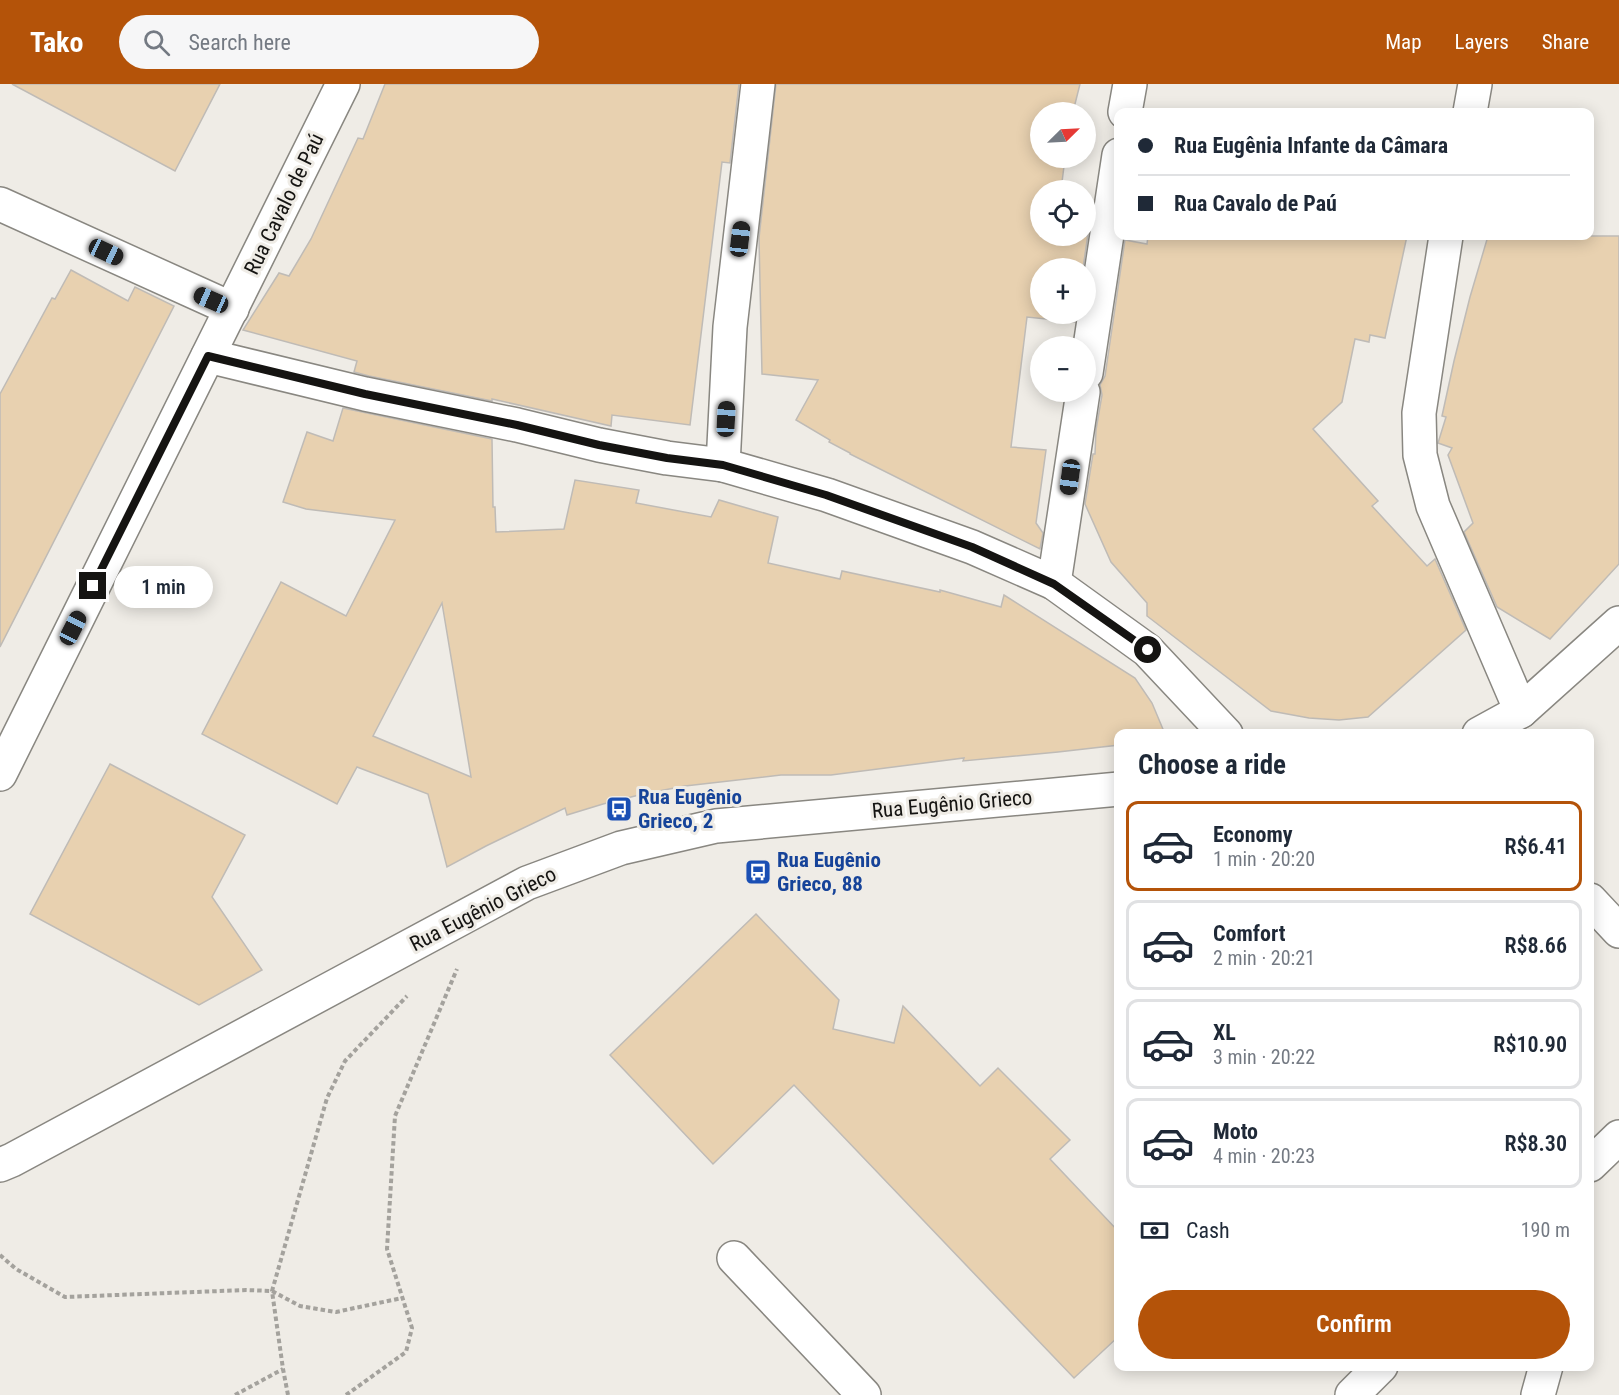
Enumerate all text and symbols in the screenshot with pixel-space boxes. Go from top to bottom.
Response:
search box [119,15,539,69]
text: Tako [30,26,83,59]
icon: search [140,26,173,59]
text: Search here [188,30,291,55]
text: Map [1385,30,1422,54]
text: Layers [1455,30,1509,54]
text: Share [1542,30,1589,54]
north arrow [1030,102,1096,168]
map controls [1030,102,1096,402]
street label: Rua Cavalo de Paú [239,130,329,278]
text: Rua Eugênia Infante da Câmara [1174,133,1448,158]
button: locate [1030,180,1096,246]
text: Rua Cavalo de Paú [1174,191,1337,216]
car [729,220,751,258]
car [86,236,126,268]
button: + [1030,258,1096,324]
car [191,284,231,316]
button: − [1030,336,1096,402]
car [716,401,736,437]
car [1059,458,1081,496]
callout: 1 min [114,565,213,607]
route end [79,572,106,599]
text: 1 min [141,575,186,599]
car [57,608,89,648]
route start [1134,636,1161,663]
text: Choose a ride [1138,749,1286,781]
place label: Rua Eugênio Grieco, 2 [638,785,742,833]
street label: Rua Eugênio Grieco [871,785,1033,823]
bus stop icon: Rua Eugênio Grieco, 2 [604,794,634,824]
icon: car [1141,819,1195,873]
text: Economy [1213,822,1293,847]
text: R$6.41 [1504,834,1567,859]
text: 1 min · 20:20 [1213,847,1315,871]
place label: Rua Eugênio Grieco, 88 [777,848,881,896]
bus stop icon: Rua Eugênio Grieco, 88 [743,857,773,887]
street label: Rua Eugênio Grieco [406,862,560,956]
icon: car [1141,918,1195,972]
text: Comfort [1213,921,1286,946]
text: R$8.66 [1504,933,1567,958]
text: 2 min · 20:21 [1213,946,1315,970]
icon: car [1141,1017,1195,1071]
text: XL [1213,1020,1236,1045]
text: R$10.90 [1493,1032,1567,1057]
text: 3 min · 20:22 [1213,1045,1315,1069]
icon: car [1141,1116,1195,1170]
text: Moto [1213,1119,1258,1144]
text: R$8.30 [1504,1131,1567,1156]
text: 4 min · 20:23 [1213,1144,1315,1168]
icon: cash [1138,1214,1171,1247]
text: Cash [1186,1218,1230,1243]
text: 190 m [1521,1218,1570,1242]
button: Confirm [1138,1290,1570,1359]

